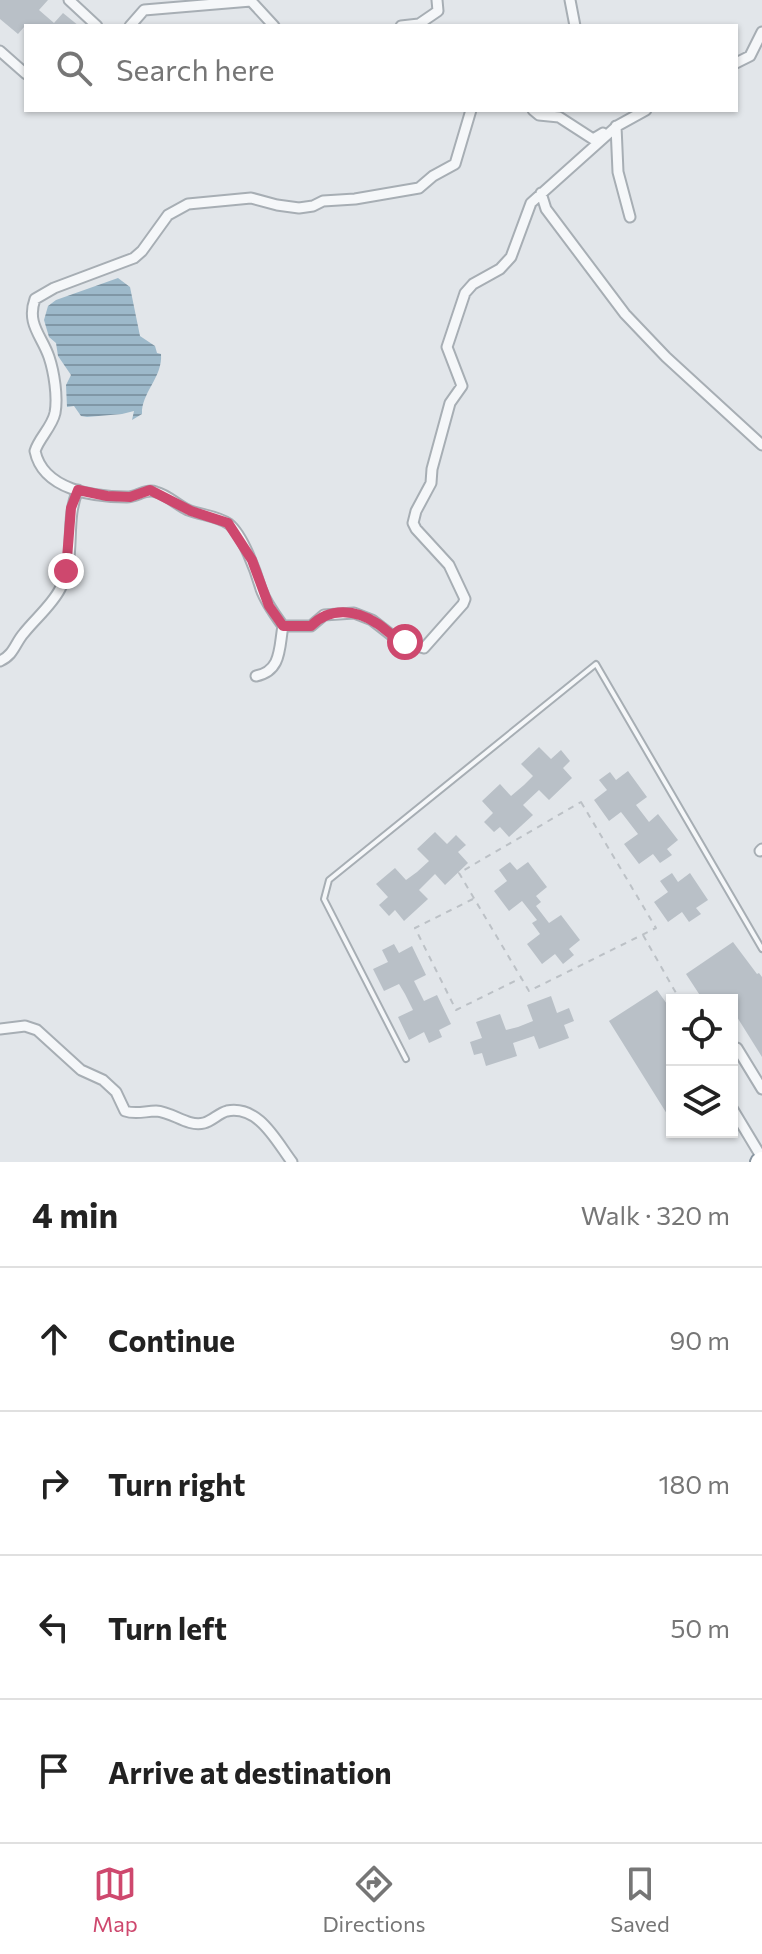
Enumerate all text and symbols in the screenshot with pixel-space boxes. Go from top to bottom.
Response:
search box [24,24,738,112]
icon: search [52,46,96,90]
text: Search here [116,50,275,87]
route end [48,553,84,589]
route start [387,624,423,660]
map controls [666,994,738,1138]
button: locate [666,994,738,1066]
button: layers [666,1066,738,1138]
text: 4 min [32,1193,118,1235]
text: Walk · 320 m [581,1199,730,1230]
icon: ahead [32,1317,76,1361]
text: Continue [108,1321,235,1358]
text: 90 m [670,1324,730,1355]
icon: right [32,1461,76,1505]
text: Turn right [108,1465,245,1502]
text: 180 m [658,1468,730,1499]
icon: left [32,1605,76,1649]
text: Turn left [108,1609,227,1646]
text: 50 m [670,1612,730,1643]
icon: arrive [32,1749,76,1793]
text: Arrive at destination [108,1753,392,1790]
tab: Map [92,1862,138,1937]
tab: Directions [322,1862,426,1937]
tab: Saved [610,1862,670,1937]

